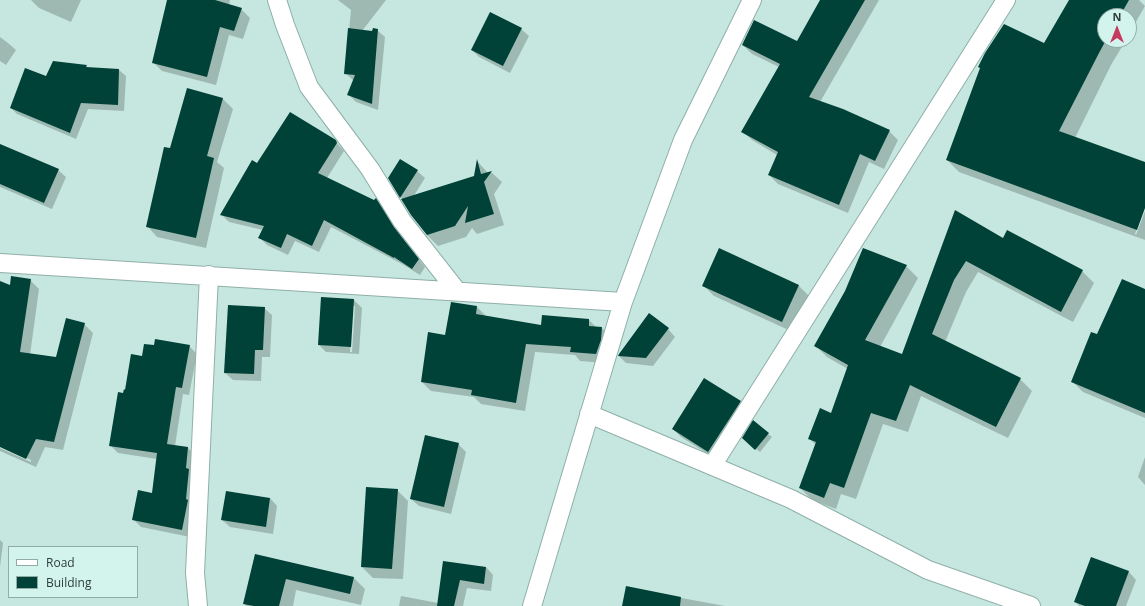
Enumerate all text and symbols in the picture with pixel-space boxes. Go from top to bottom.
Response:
north arrow [1097,8,1137,48]
text: N [1113,9,1121,24]
legend [8,546,138,598]
text: Road [46,554,75,571]
text: Building [46,574,91,591]

